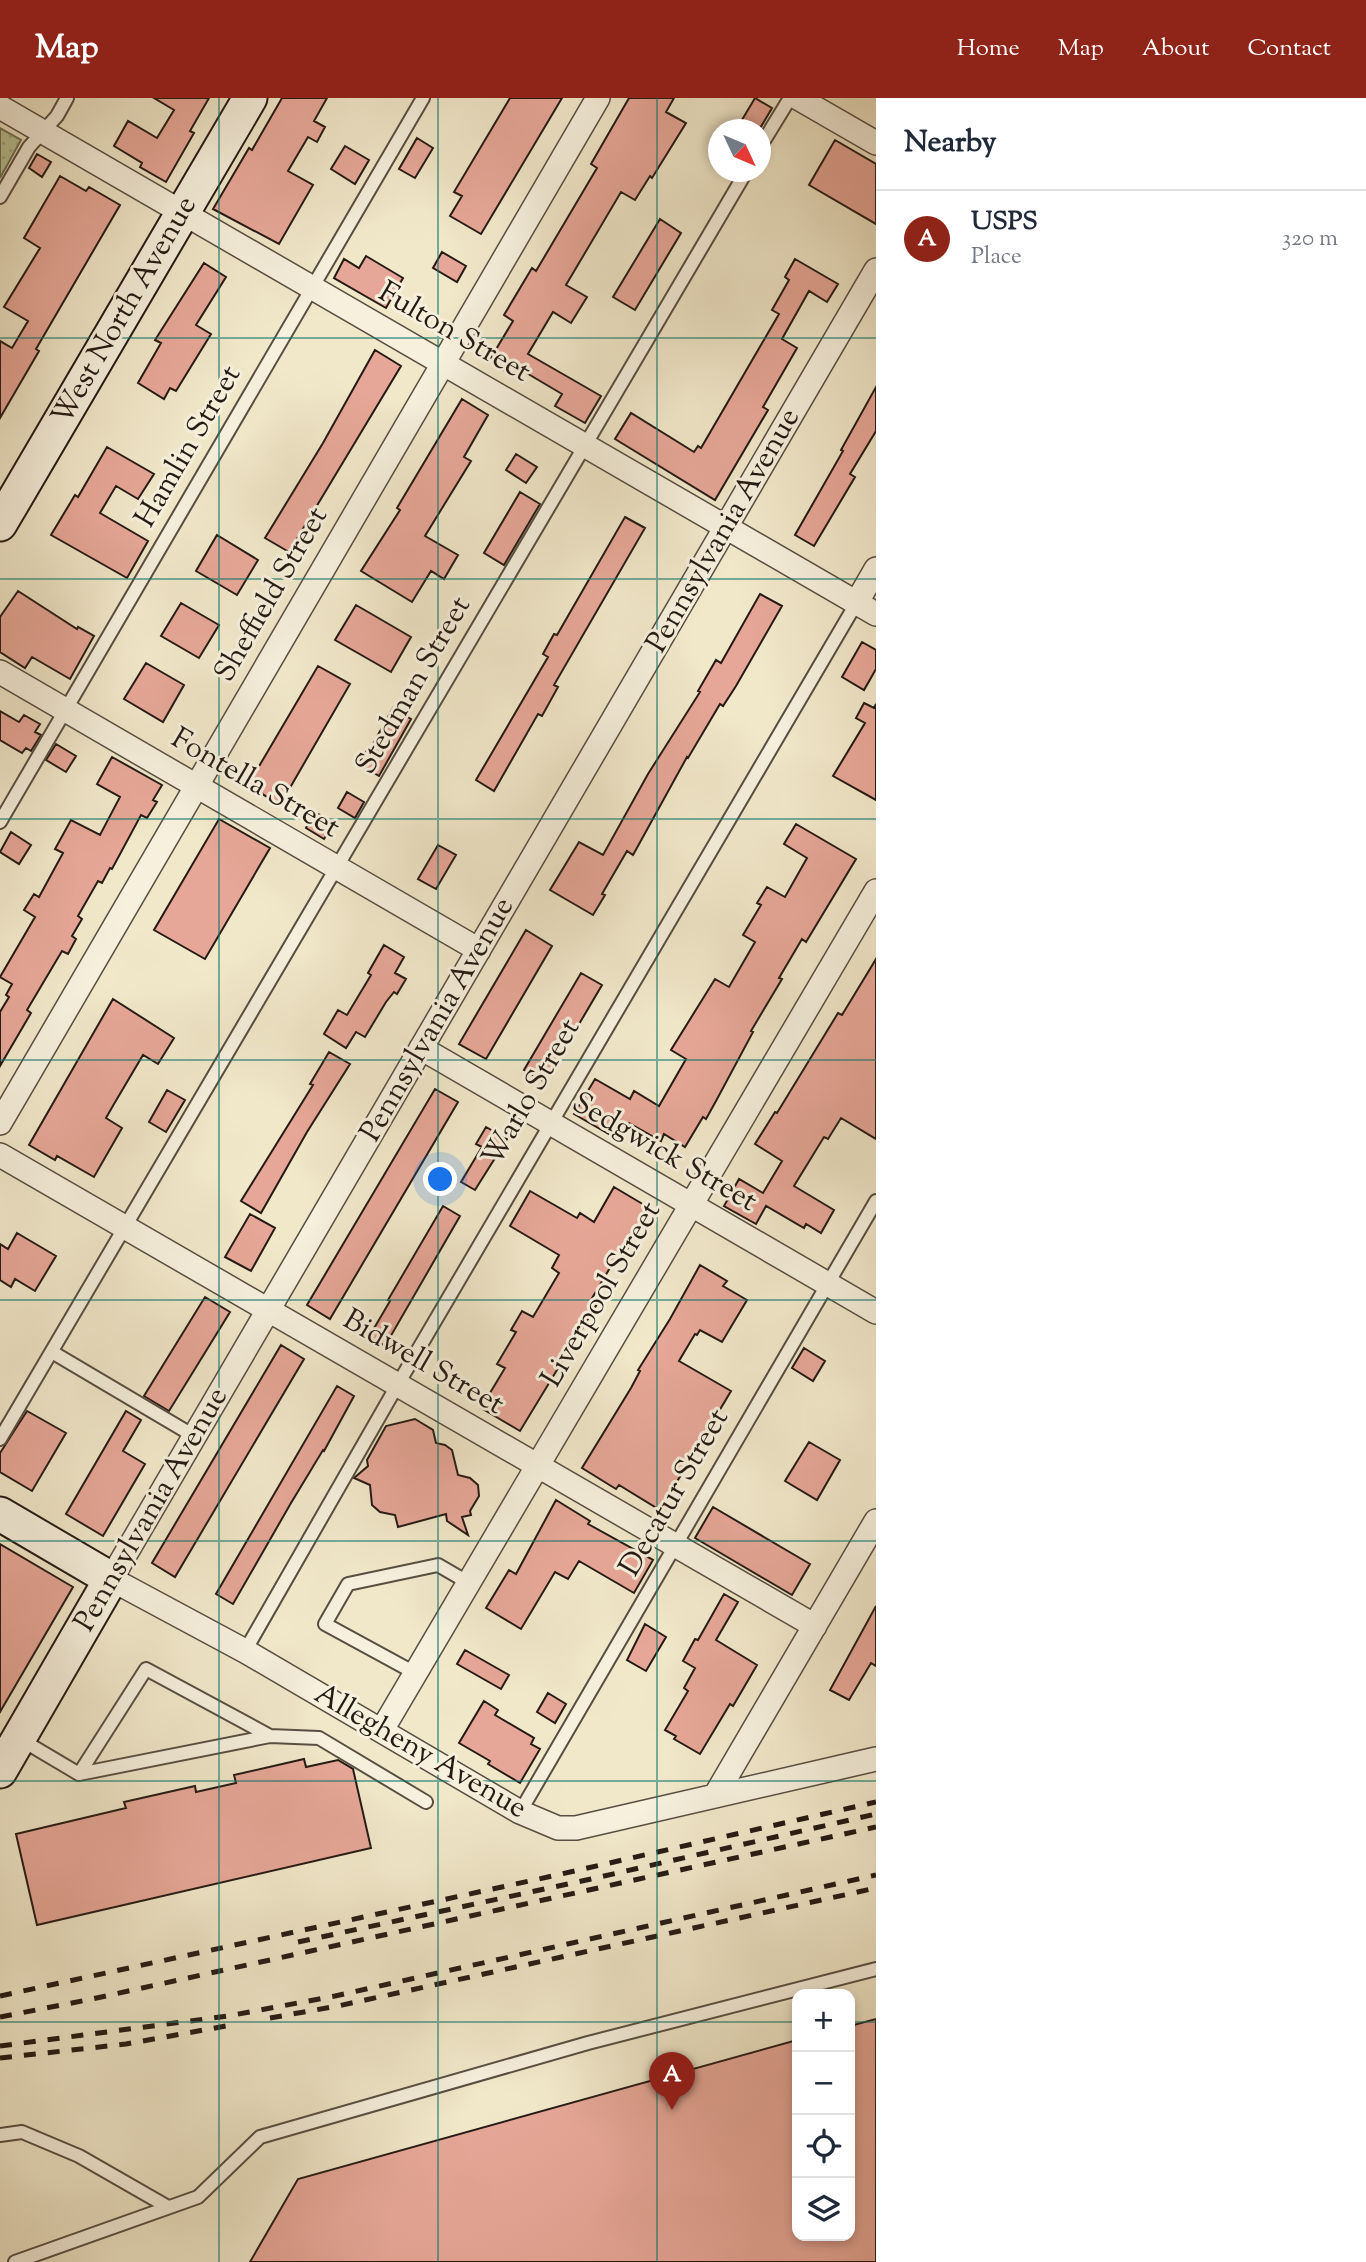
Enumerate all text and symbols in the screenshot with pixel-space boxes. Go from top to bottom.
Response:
text: Map [35,25,99,73]
text: Home [957,32,1020,66]
text: Map [1058,32,1104,66]
text: About [1142,32,1209,66]
text: Contact [1247,32,1331,66]
north arrow [708,119,771,182]
text: Nearby [904,122,996,165]
street label: West North Avenue [42,188,208,434]
text: USPS [971,204,1038,241]
text: A [918,223,936,256]
text: 320 m [1282,223,1338,256]
text: Place [971,241,1022,274]
street label: Fulton Street [370,272,538,394]
street label: Hamlin Street [125,358,253,536]
street label: Pennsylvania Avenue [636,401,812,661]
street label: Sheffield Street [204,499,340,691]
street label: Stedman Street [346,589,482,783]
street label: Fontella Street [163,718,347,850]
street label: Pennsylvania Avenue [350,890,526,1150]
street label: Warlo Street [472,1011,592,1175]
street label: Sedgwick Street [563,1082,765,1224]
your location [423,1162,457,1196]
street label: Liverpool Street [531,1194,673,1396]
street label: Bidwell Street [334,1299,512,1427]
street label: Pennsylvania Avenue [64,1380,240,1640]
street label: Decatur Street [610,1401,740,1585]
street label: Allegheny Avenue [306,1674,534,1830]
map controls [792,1989,855,2241]
button: + [792,1989,855,2052]
pin: A [649,2052,695,2110]
button: − [792,2052,855,2115]
button: locate [792,2115,855,2178]
button: layers [792,2178,855,2241]

